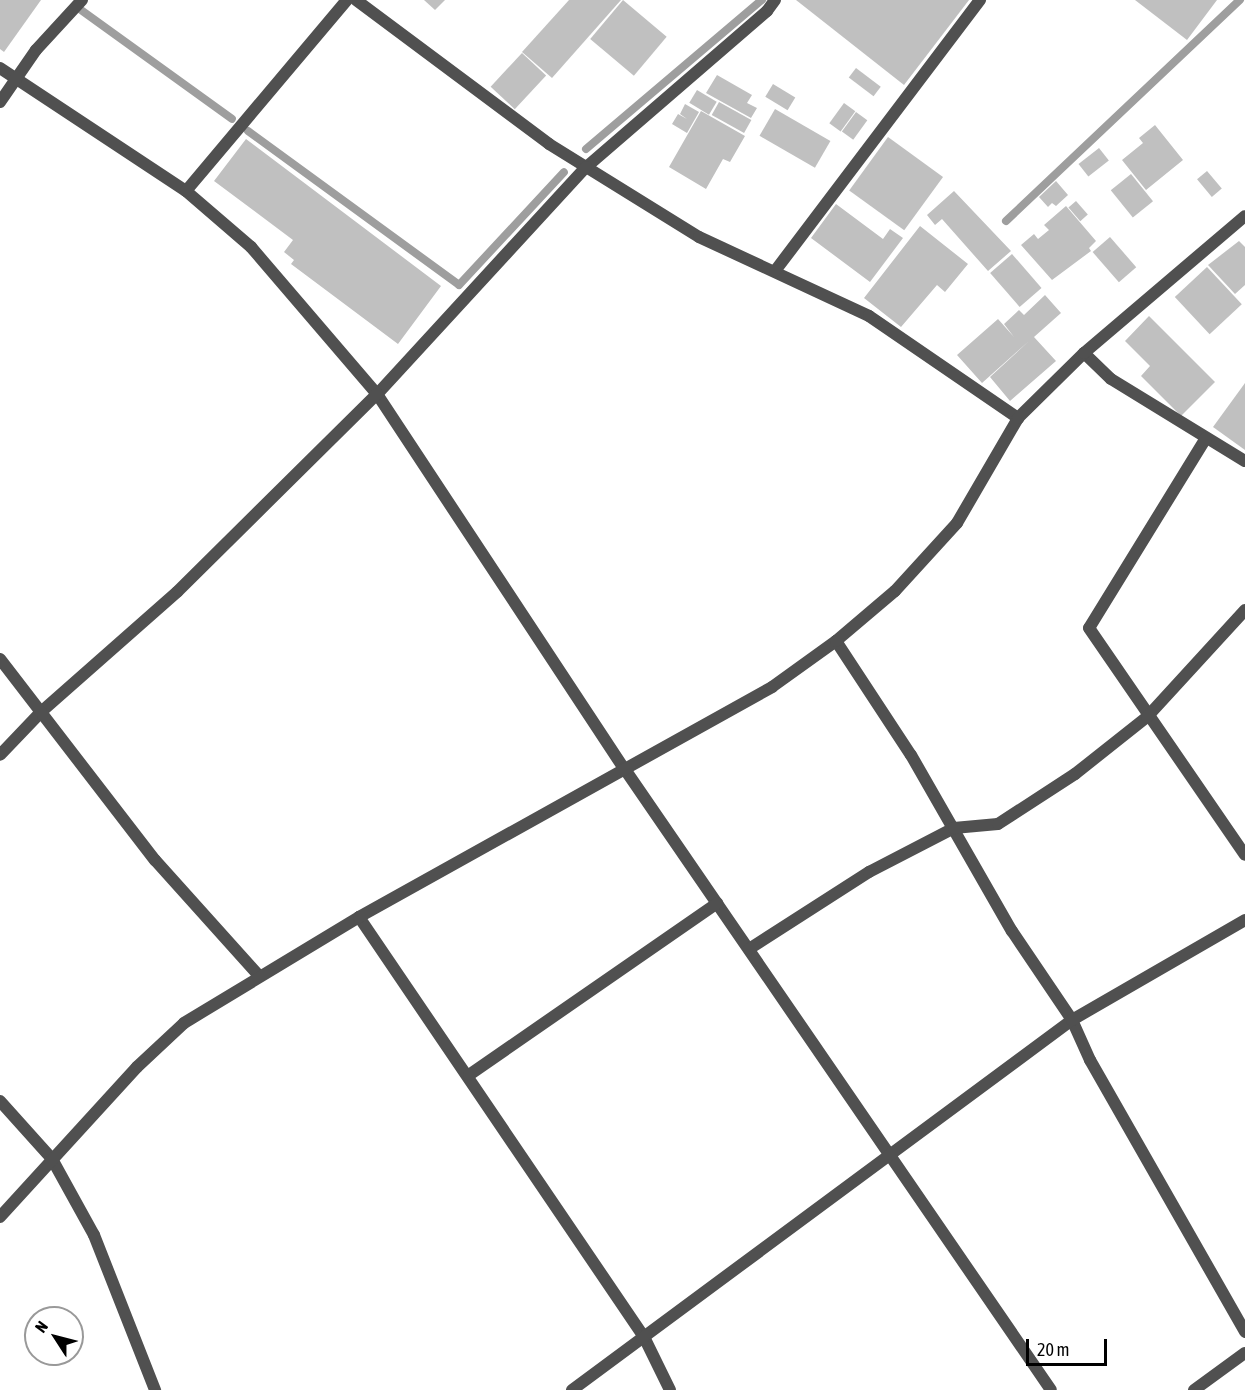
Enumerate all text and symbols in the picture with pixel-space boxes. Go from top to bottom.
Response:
north arrow [24,1306,84,1366]
text: N [31,1317,51,1336]
scale bar [1029,1327,1110,1365]
text: 20 m [1037,1339,1069,1360]

